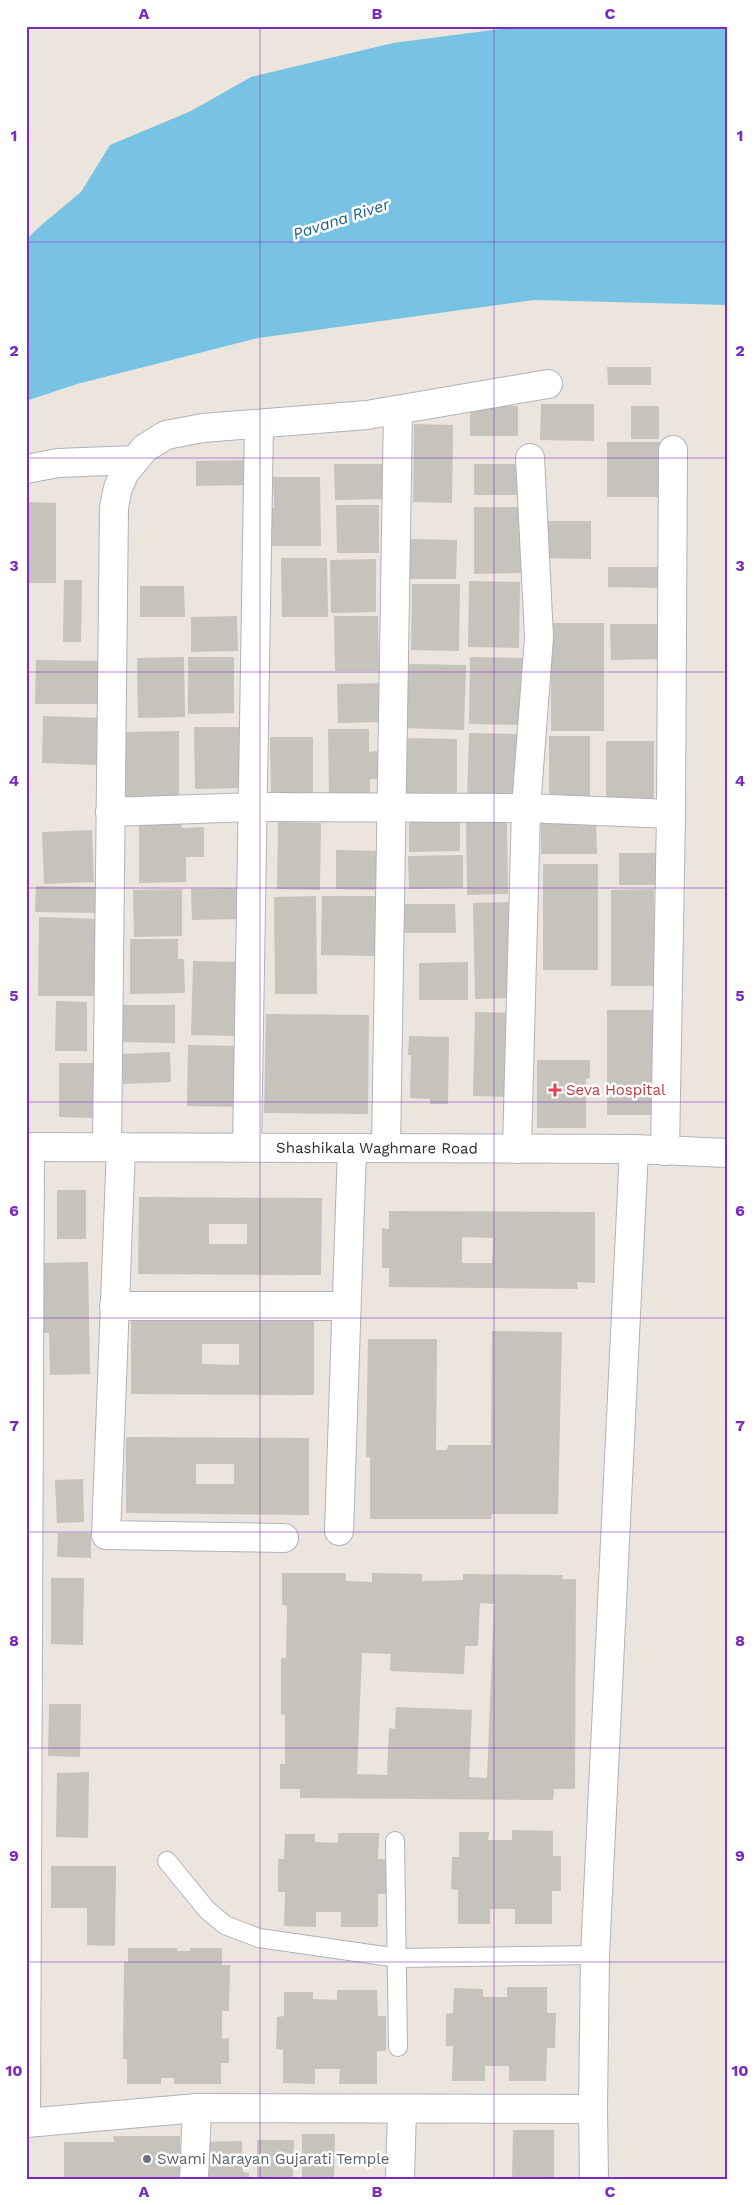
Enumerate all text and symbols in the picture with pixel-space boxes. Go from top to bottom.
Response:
text: A [139,4,150,23]
text: B [372,4,383,23]
text: C [605,4,616,23]
text: 1 [11,126,17,145]
text: 1 [737,126,743,145]
water label: Pavana River [290,194,392,244]
text: 2 [9,341,19,360]
text: 2 [735,341,745,360]
text: 3 [9,556,19,575]
text: 3 [735,556,745,575]
text: 4 [9,771,19,790]
text: 4 [735,771,745,790]
text: 5 [9,986,19,1005]
text: 5 [735,986,745,1005]
place label: Seva Hospital [566,1081,666,1099]
marker: Seva Hospital [548,1083,562,1097]
street label: Shashikala Waghmare Road [276,1139,478,1157]
text: 6 [9,1201,19,1220]
text: 6 [735,1201,745,1220]
text: 7 [9,1416,19,1435]
text: 7 [735,1416,745,1435]
text: 8 [9,1631,19,1650]
text: 8 [735,1631,745,1650]
text: 9 [9,1846,19,1865]
text: 9 [735,1846,745,1865]
text: 10 [5,2061,23,2080]
text: 10 [731,2061,749,2080]
place label: Swami Narayan Gujarati Temple [157,2150,389,2168]
marker: Swami Narayan Gujarati Temple [141,2153,153,2165]
text: A [139,2182,150,2201]
text: B [372,2182,383,2201]
text: C [605,2182,616,2201]

